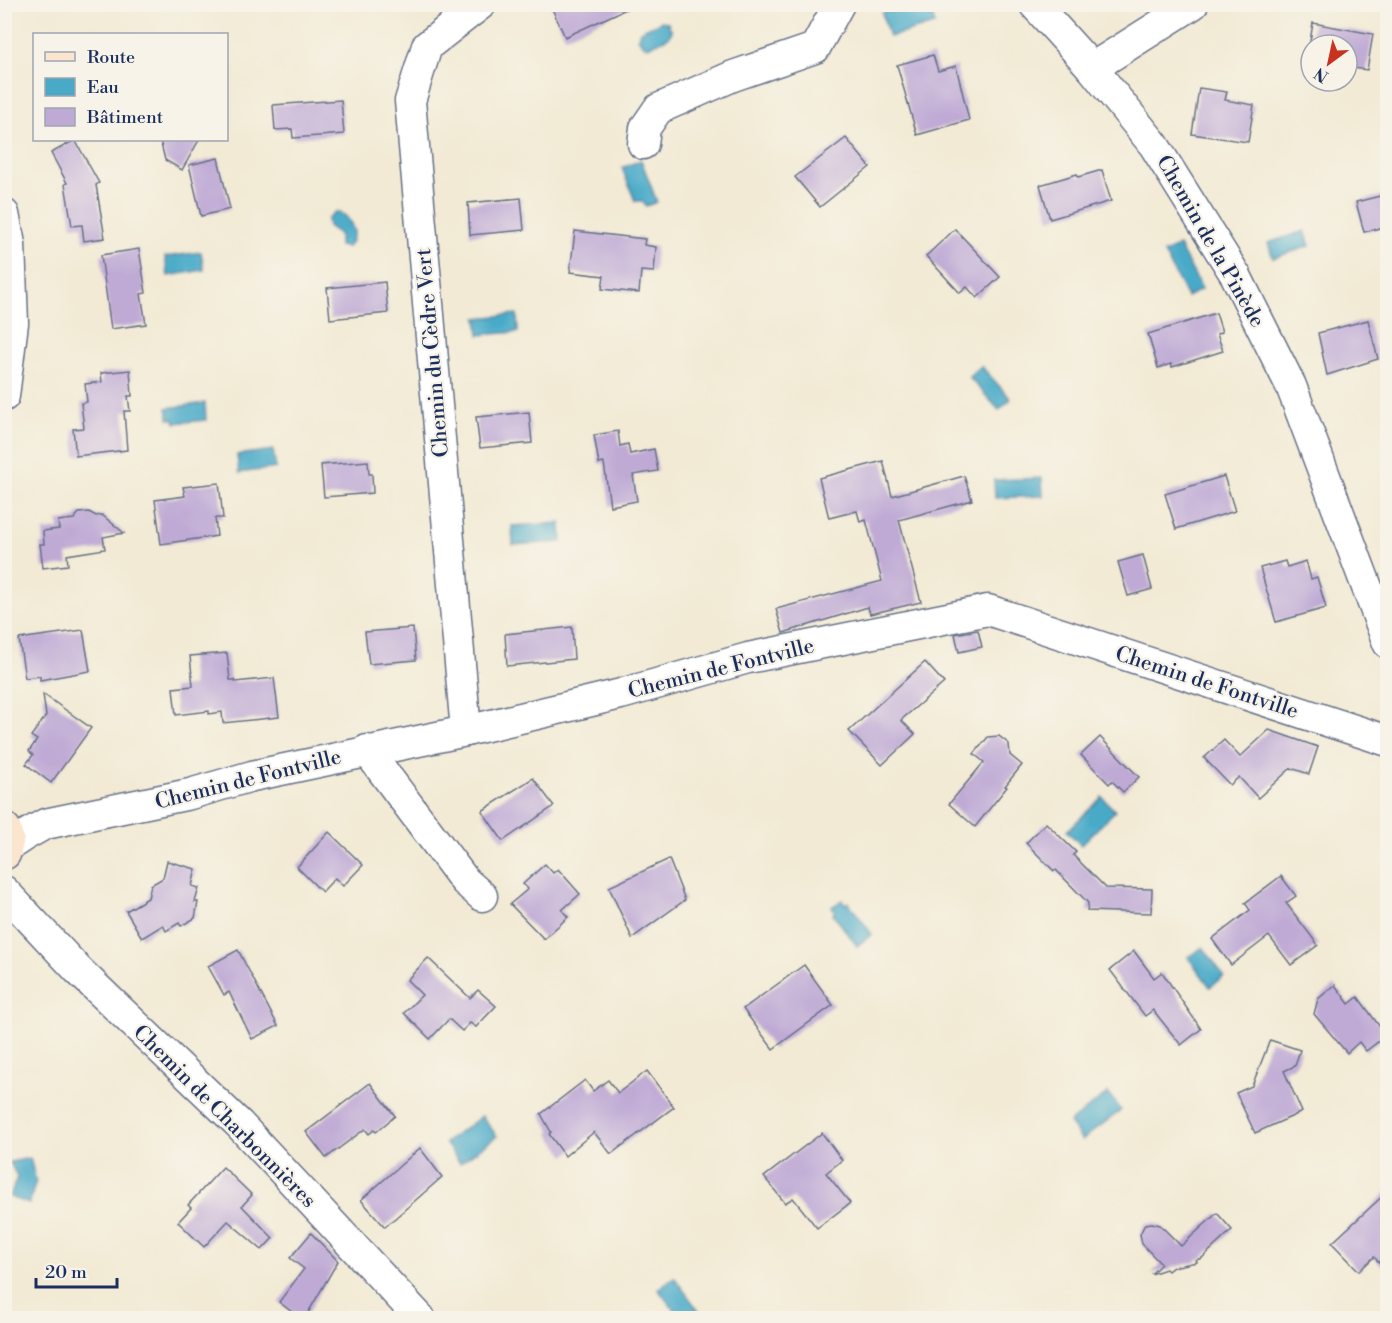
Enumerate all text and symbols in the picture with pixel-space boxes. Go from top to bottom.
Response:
legend [33,33,228,141]
north arrow [1299,33,1359,93]
text: Route [87,46,135,69]
text: N [1310,63,1332,87]
text: Eau [87,76,120,99]
text: Bâtiment [86,106,164,129]
street label: Chemin de la Pinède [1150,151,1270,332]
street label: Chemin du Cèdre Vert [411,247,455,458]
street label: Chemin de Fontville [625,633,817,705]
street label: Chemin de Fontville [1112,641,1302,725]
street label: Chemin de Fontville [152,744,344,816]
street label: Chemin de Charbonnières [127,1020,321,1214]
scale bar [36,1251,117,1289]
text: 20 m [45,1261,87,1284]

